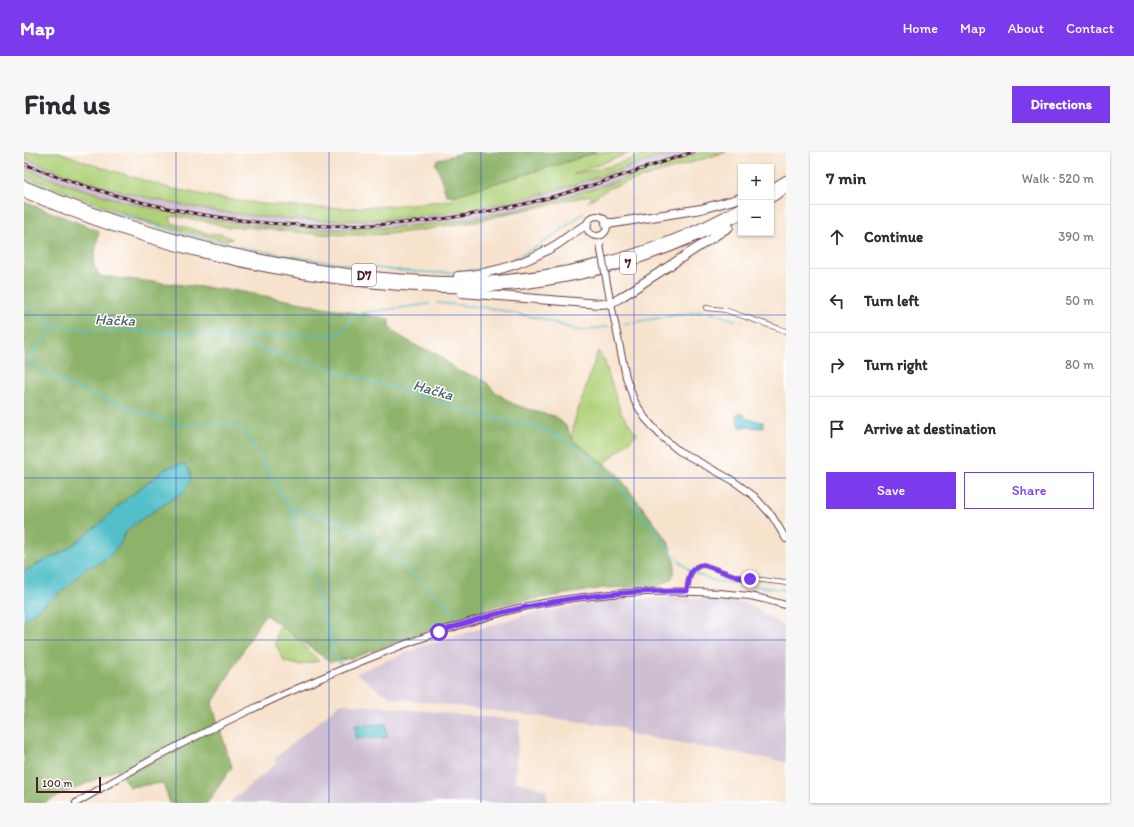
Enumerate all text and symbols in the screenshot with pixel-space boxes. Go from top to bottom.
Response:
text: Map [20,17,55,40]
text: Home [903,20,938,37]
text: Map [960,20,986,37]
text: About [1008,20,1044,37]
text: Contact [1066,20,1114,37]
button: Directions [1012,86,1110,123]
text: Find us [24,87,111,121]
map controls [738,164,774,236]
button: + [738,164,774,200]
text: 7 min [826,168,866,188]
text: Walk · 520 m [1022,171,1094,186]
button: − [738,200,774,236]
icon: ahead [826,226,848,248]
text: Continue [864,228,923,246]
text: 390 m [1058,229,1094,244]
road number: 7 [620,252,636,274]
road number: D7 [352,264,376,286]
icon: left [826,290,848,312]
text: Turn left [864,292,919,310]
text: 50 m [1065,293,1094,308]
water label: Hačka [95,310,136,330]
icon: right [826,354,848,376]
text: Turn right [864,356,928,374]
text: 80 m [1065,357,1094,372]
water label: Hačka [411,376,455,404]
icon: arrive [826,418,848,440]
text: Arrive at destination [864,420,996,438]
button: Save [826,472,956,509]
button: Share [964,472,1094,509]
route end [741,570,759,588]
route start [430,623,448,641]
scale bar [36,775,101,794]
text: 100 m [42,777,72,790]

